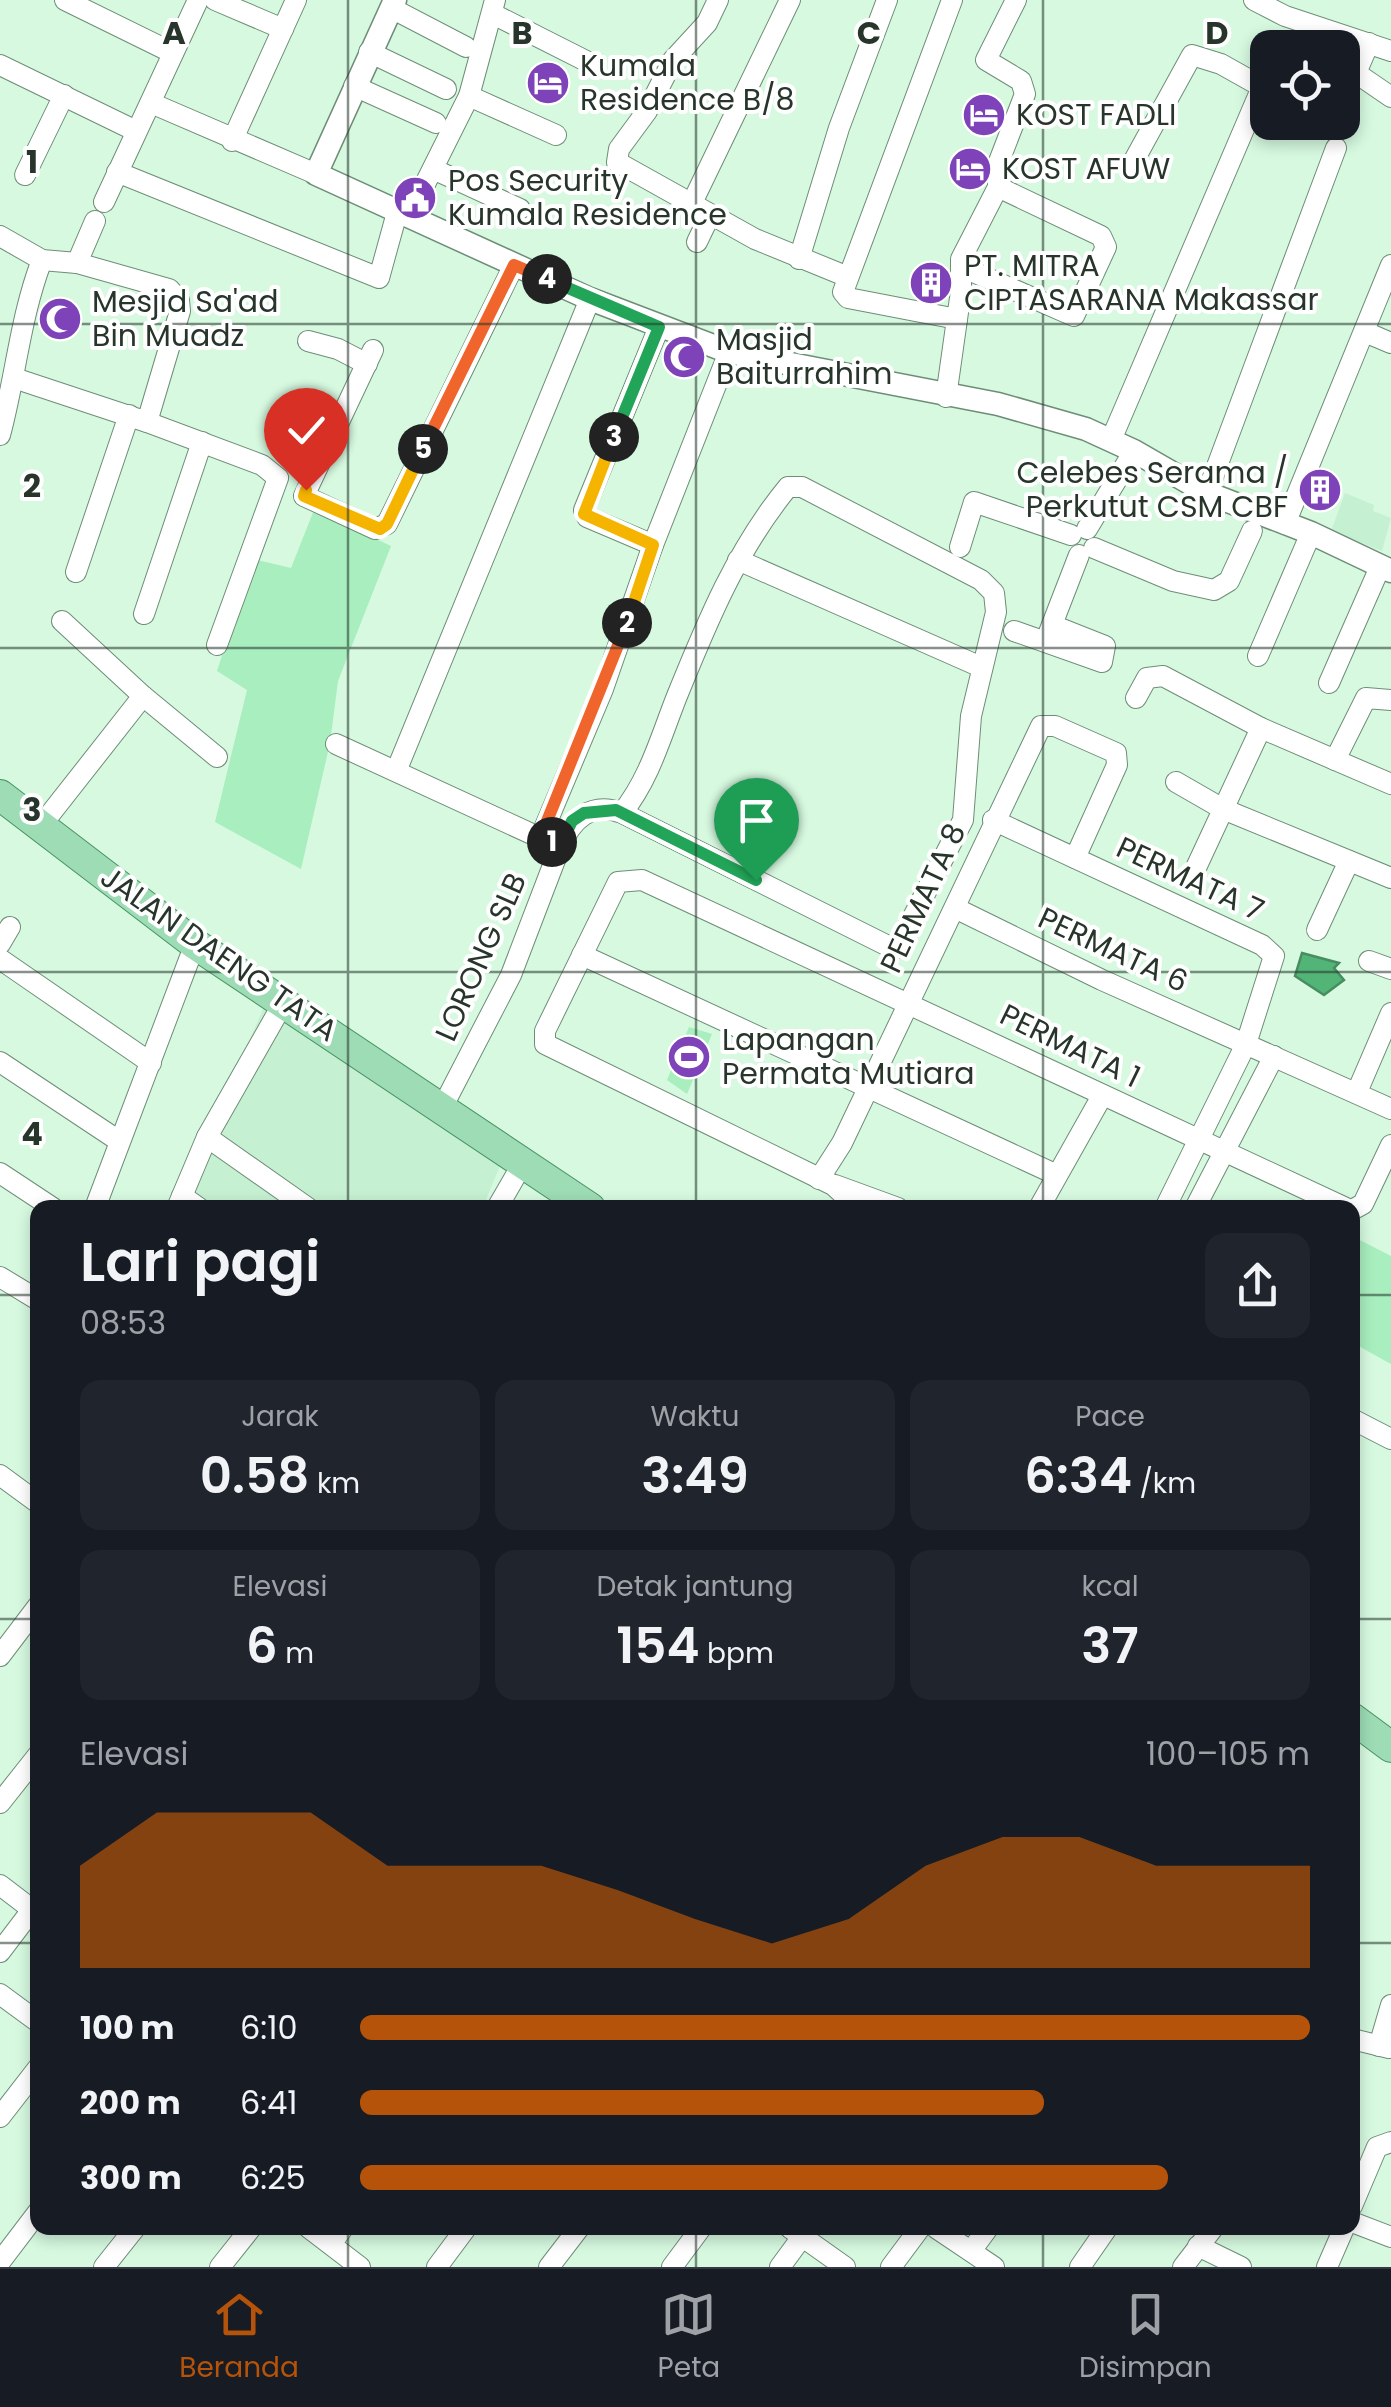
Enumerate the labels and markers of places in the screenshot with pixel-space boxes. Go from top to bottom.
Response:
place label: Kumala Residence B/8 [580,44,794,121]
hotel icon: Kumala Residence B/8 [525,60,571,106]
hotel icon: KOST FADLI [961,92,1007,138]
place label: KOST FADLI [1016,93,1176,136]
hotel icon: KOST AFUW [947,146,993,192]
place label: KOST AFUW [1002,147,1170,190]
place label: Pos Security Kumala Residence [448,159,727,236]
public building icon: Pos Security Kumala Residence [392,175,438,221]
place label: PT. MITRA CIPTASARANA Makassar [964,244,1319,321]
pin: 4 [522,254,572,304]
building icon: PT. MITRA CIPTASARANA Makassar [908,260,954,306]
place label: Mesjid Sa'ad Bin Muadz [92,280,278,357]
mosque icon: Mesjid Sa'ad Bin Muadz [37,296,83,342]
place label: Masjid Baiturrahim [716,318,892,395]
mosque icon: Masjid Baiturrahim [661,334,707,380]
pin [264,388,349,491]
pin: 3 [589,412,639,462]
pin: 5 [398,424,448,474]
place label: Celebes Serama / Perkutut CSM CBF [1017,451,1288,528]
building icon: Celebes Serama / Perkutut CSM CBF [1297,467,1343,513]
pin: 2 [602,598,652,648]
pin [714,778,799,881]
pin: 1 [527,817,577,867]
place label: Lapangan Permata Mutiara [722,1018,975,1095]
sports icon: Lapangan Permata Mutiara [666,1034,712,1080]

